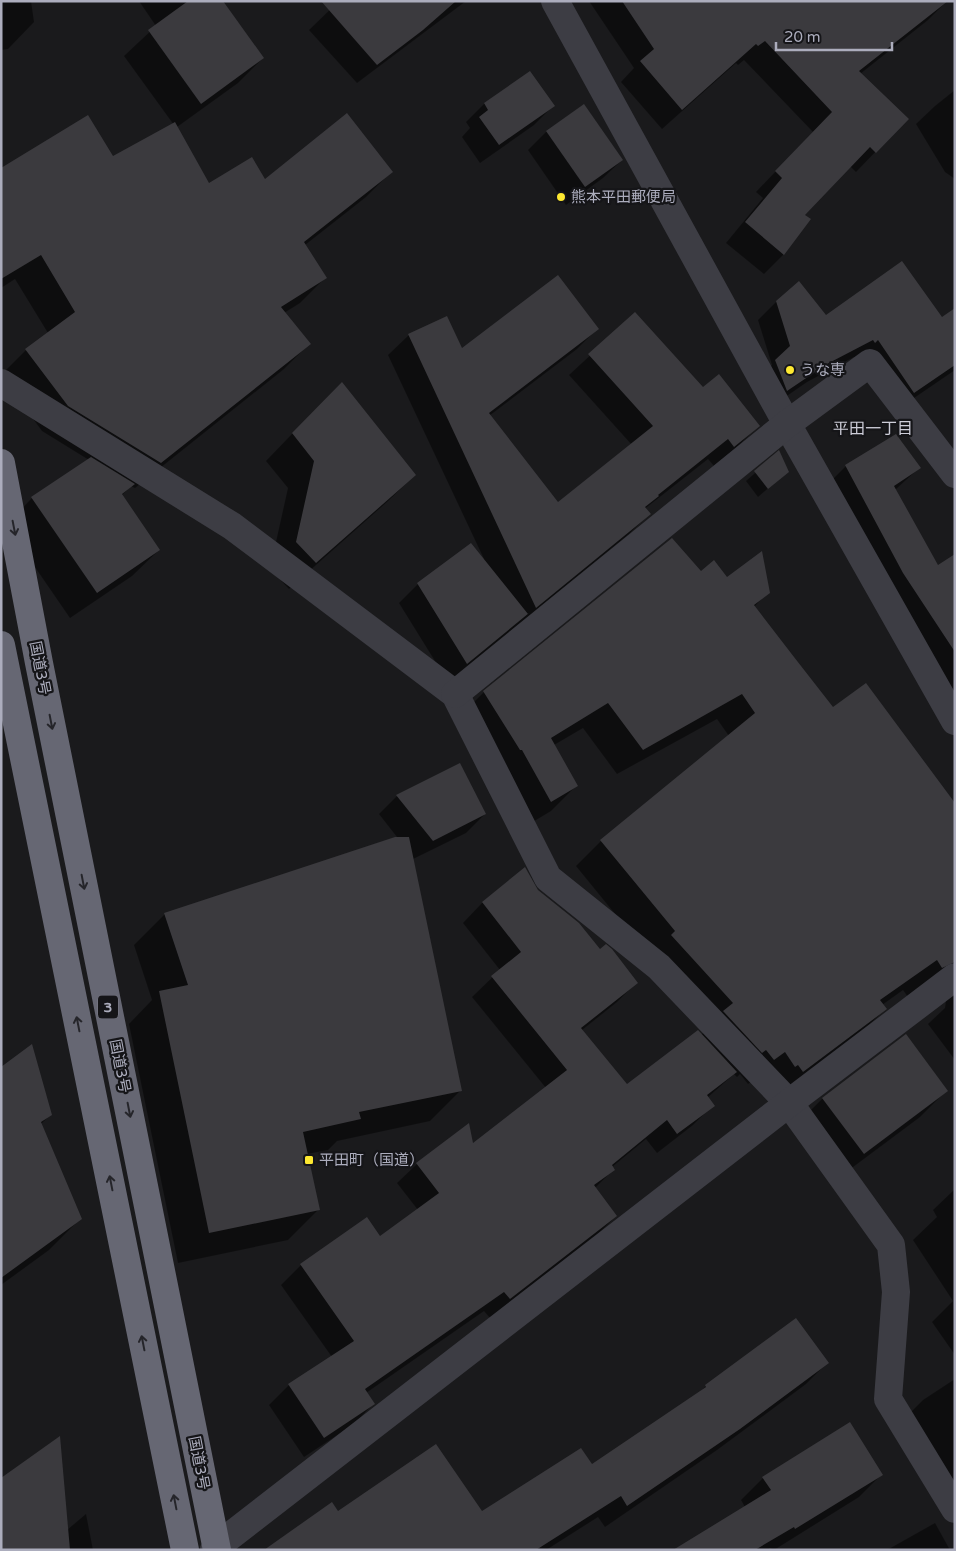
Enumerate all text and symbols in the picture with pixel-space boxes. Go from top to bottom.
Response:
scale bar [776,20,892,52]
text: 20 m [784,28,821,46]
place label: 熊本平田郵便局 [571,188,676,206]
marker: 熊本平田郵便局 [555,191,567,203]
place label: うな専 [800,361,845,379]
marker: うな専 [784,364,796,376]
district label: 平田一丁目 [833,419,913,439]
one-way arrow [9,520,19,536]
street label: 国道3号 [26,640,54,696]
one-way arrow [47,714,56,730]
one-way arrow [79,873,88,889]
road number: 3 [98,996,118,1019]
one-way arrow [73,1017,83,1033]
street label: 国道3号 [106,1038,134,1094]
one-way arrow [124,1101,134,1117]
place label: 平田町（国道） [319,1151,424,1169]
marker: 平田町（国道） [303,1154,315,1166]
one-way arrow [105,1176,115,1192]
one-way arrow [138,1335,147,1351]
street label: 国道3号 [185,1435,213,1491]
one-way arrow [170,1494,179,1510]

